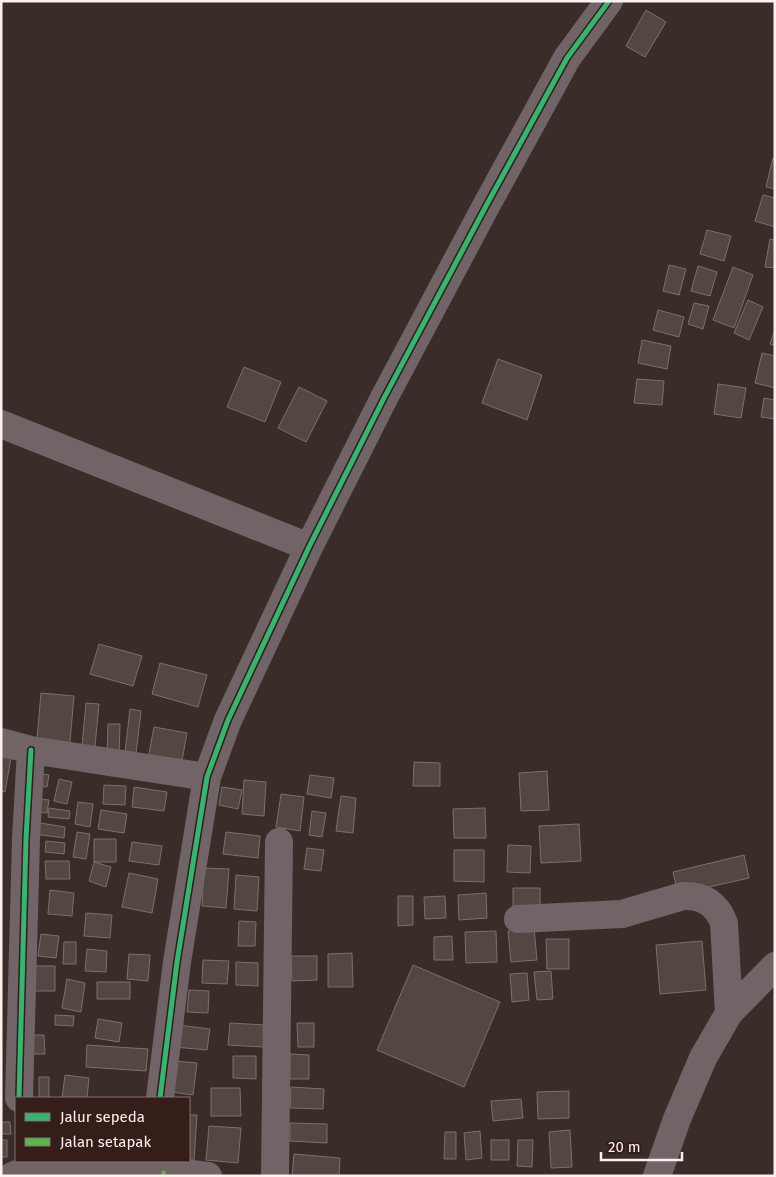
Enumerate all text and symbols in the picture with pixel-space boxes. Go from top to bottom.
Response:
legend [15,1097,190,1162]
text: Jalur sepeda [60,1108,145,1126]
scale bar [601,1130,682,1162]
text: Jalan setapak [60,1133,151,1151]
text: 20 m [608,1138,641,1156]

